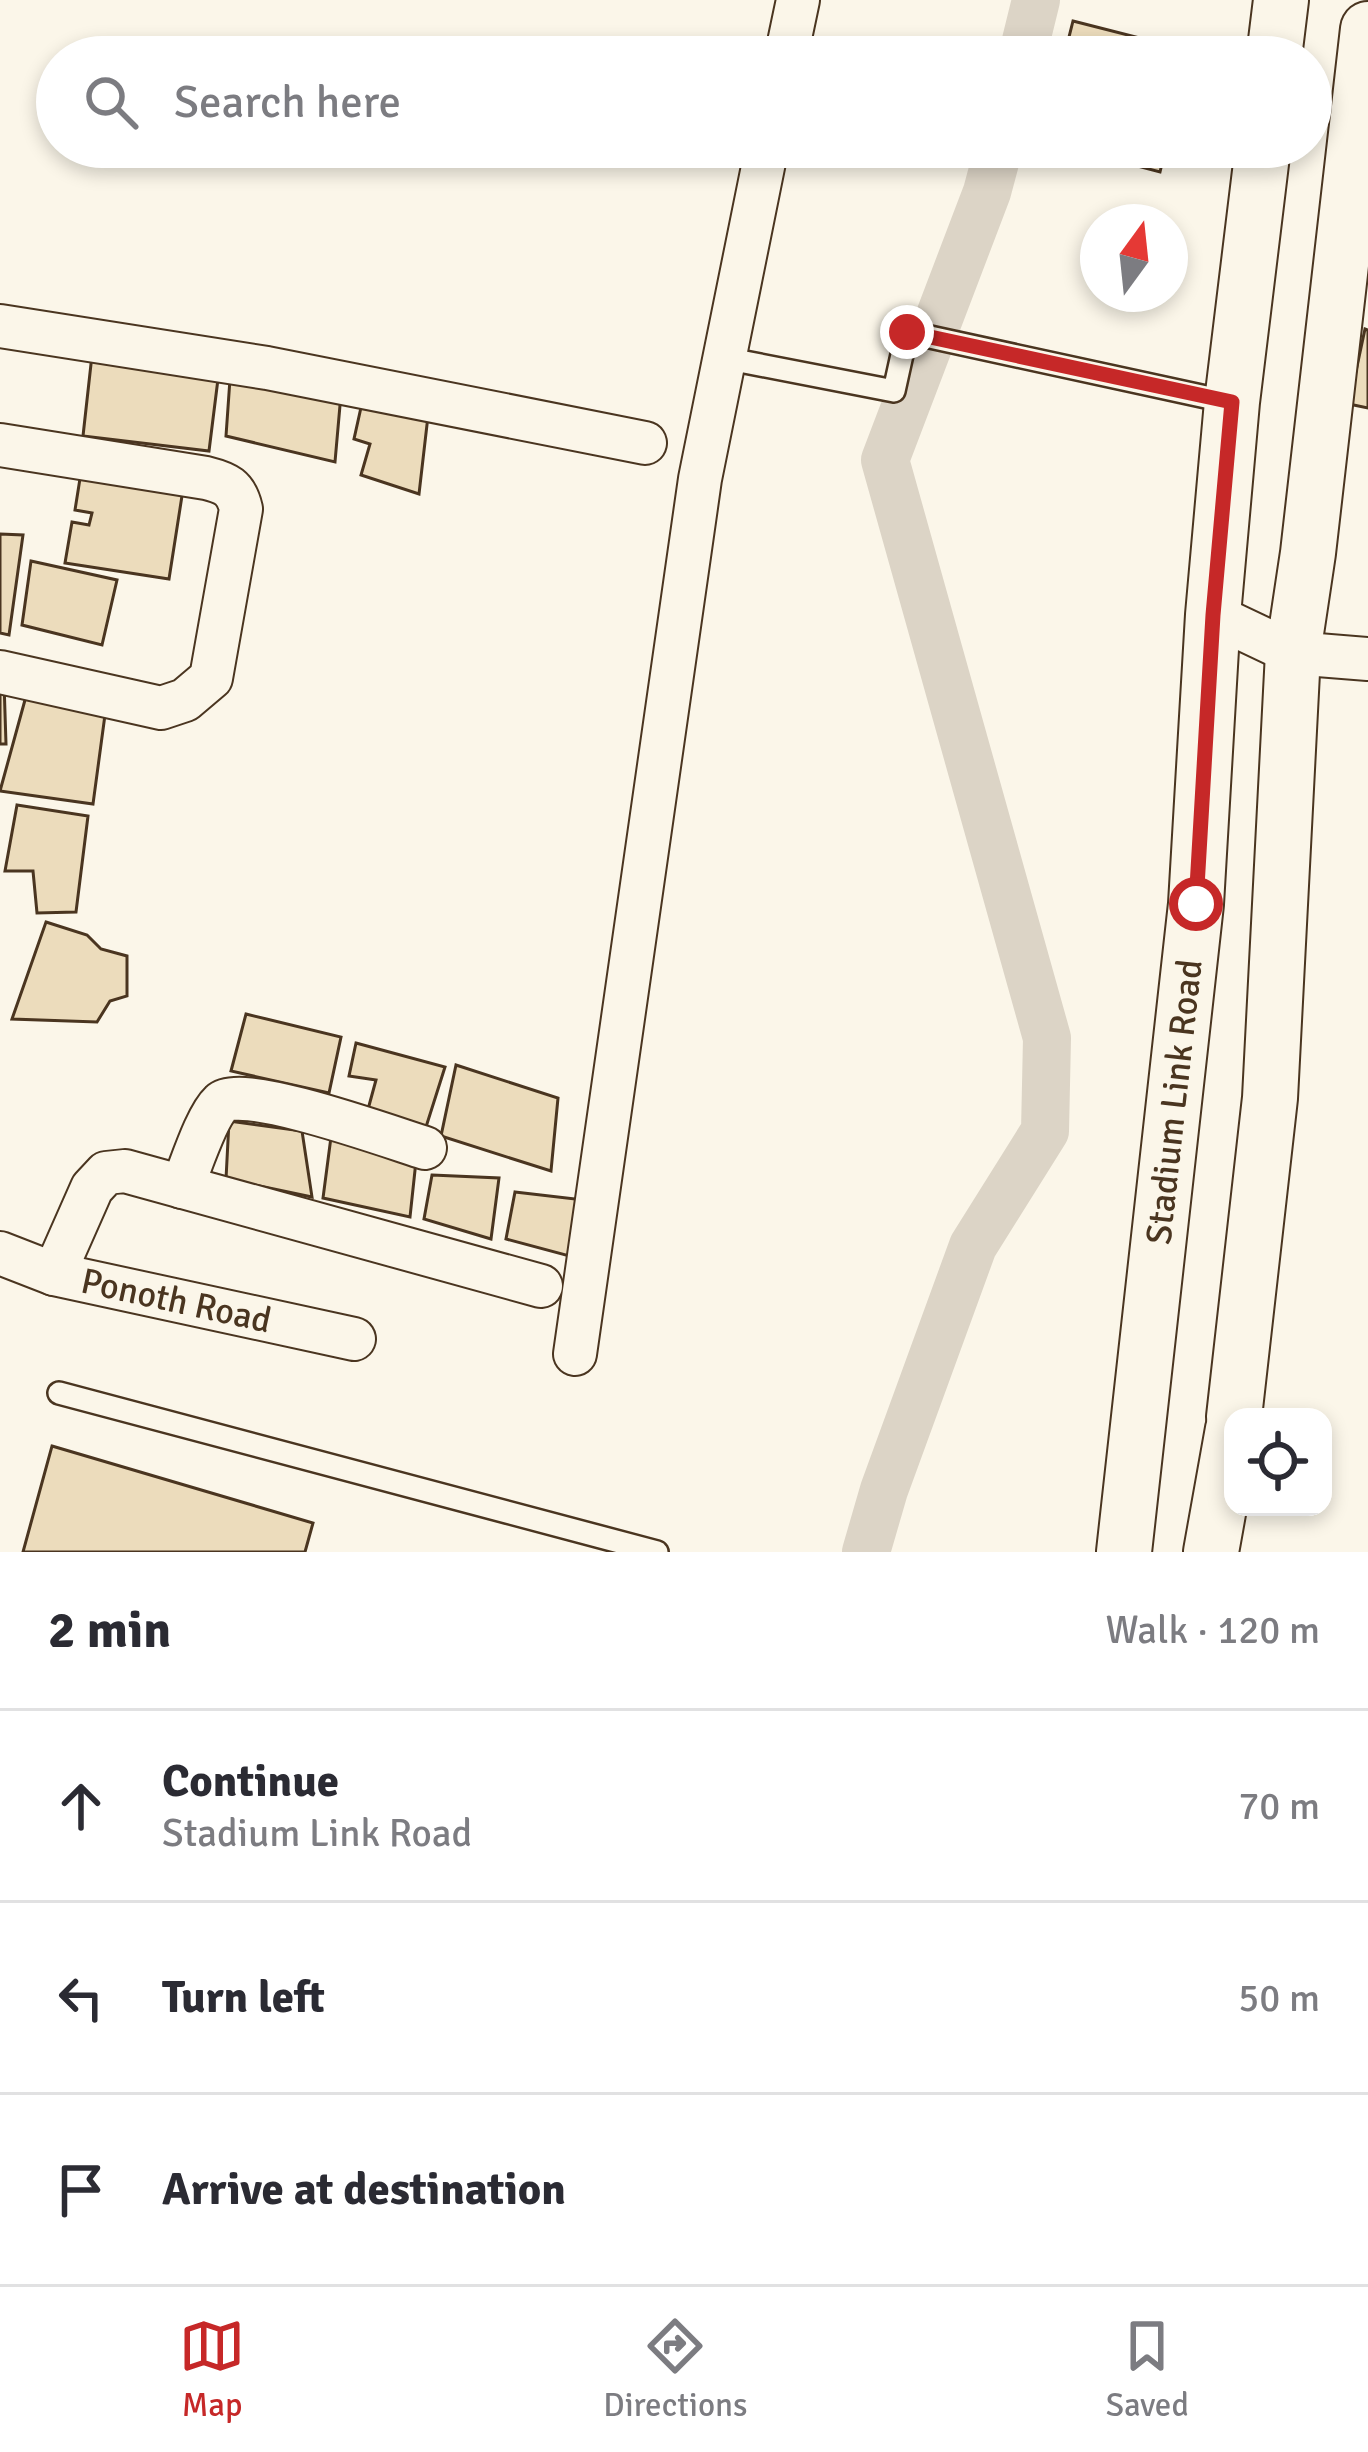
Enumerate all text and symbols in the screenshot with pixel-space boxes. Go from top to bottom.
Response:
search box [36,36,1332,168]
icon: search [78,69,144,135]
text: Search here [174,75,401,130]
north arrow [1080,204,1188,312]
route end [880,305,934,359]
route start [1169,877,1223,931]
street label: Stadium Link Road [1136,957,1212,1247]
street label: Ponoth Road [77,1258,276,1343]
map controls [1224,1408,1332,1516]
button: locate [1224,1408,1332,1516]
text: 2 min [48,1599,171,1662]
text: Walk · 120 m [1106,1606,1320,1654]
text: Continue [162,1754,339,1809]
icon: ahead [48,1773,114,1839]
text: 70 m [1238,1782,1320,1830]
text: Stadium Link Road [162,1809,472,1857]
icon: left [48,1965,114,2031]
text: Turn left [162,1970,325,2025]
text: 50 m [1238,1974,1320,2022]
icon: arrive [48,2157,114,2223]
text: Arrive at destination [162,2162,566,2217]
tab: Map [179,2313,245,2426]
tab: Directions [603,2313,748,2426]
tab: Saved [1106,2313,1189,2426]

